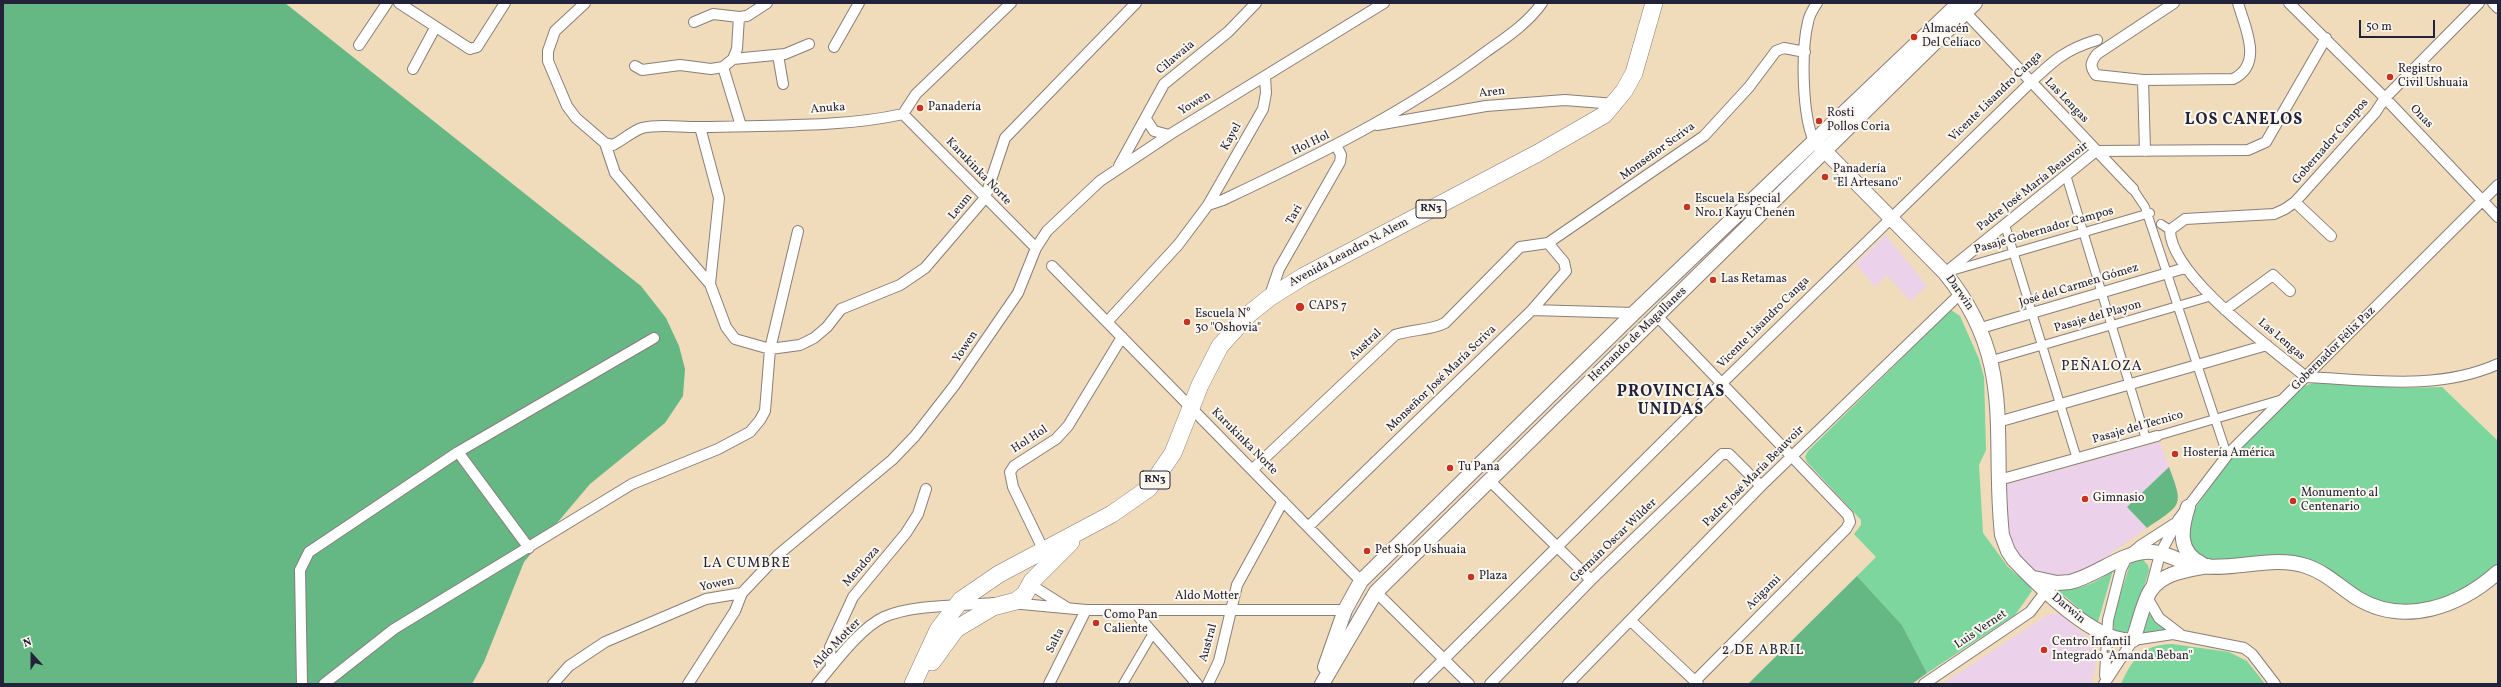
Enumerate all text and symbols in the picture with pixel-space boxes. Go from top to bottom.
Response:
scale bar [2361,12,2437,38]
text: 50 m [2366,19,2392,35]
place label: Almacén Del Celíaco [1922,23,1981,51]
marker: Almacén Del Celíaco [1909,32,1919,42]
street label: Cilawaia [1154,38,1198,78]
street label: Vicente Lisandro Canga [1946,49,2046,145]
place label: Registro Civil Ushuaia [2398,63,2468,91]
marker: Registro Civil Ushuaia [2385,72,2395,82]
street label: Las Lengas [2041,75,2091,127]
street label: Aren [1478,84,1506,102]
street label: Yowen [1176,89,1214,119]
street label: Gobernador Campos [2290,96,2372,188]
street label: Anuka [810,101,846,117]
place label: Panadería [928,101,981,115]
street label: Onas [2406,102,2436,132]
marker: Panadería [915,103,925,113]
place label: Rosti Pollos Coria [1827,107,1890,135]
district label: LOS CANELOS [2185,111,2303,131]
marker: Rosti Pollos Coria [1814,116,1824,126]
street label: Monseñor Scriva [1618,120,1698,184]
street label: Kayel [1219,121,1245,153]
street label: Hol Hol [1290,129,1332,159]
street label: Karukinka Norte [942,135,1014,209]
street label: Padre José María Beauvoir [1974,139,2092,235]
place label: Panadería "El Artesano" [1833,163,1902,191]
marker: Panadería "El Artesano" [1820,172,1830,182]
street label: Leum [946,191,976,223]
place label: Escuela Especial Nro.1 Kayu Chenén [1695,193,1795,221]
road number: RN3 [1416,200,1446,218]
street label: Tari [1284,202,1306,228]
marker: Escuela Especial Nro.1 Kayu Chenén [1682,202,1692,212]
street label: Pasaje Gobernador Campos [1973,204,2115,258]
street label: Avenida Leandro N. Alem [1287,215,1411,291]
street label: José del Carmen Gómez [2018,261,2140,311]
place label: Las Retamas [1721,273,1787,287]
street label: Darwin [1942,273,1976,313]
street label: Vicente Lisandro Canga [1715,274,1813,372]
marker: Las Retamas [1708,275,1718,285]
street label: Hernando de Magallanes [1586,284,1690,386]
street label: Pasaje del Playon [2053,298,2143,336]
place label: CAPS 7 [1309,300,1347,314]
marker: CAPS 7 [1294,301,1306,313]
street label: Gobernador Félix Paz [2289,304,2379,394]
place label: Escuela N° 30 "Oshovia" [1195,308,1261,336]
street label: Las Lengas [2255,316,2307,364]
marker: Escuela N° 30 "Oshovia" [1182,317,1192,327]
street label: Monseñor José María Scriva [1384,323,1500,435]
street label: Austral [1347,326,1385,364]
street label: Yowen [950,329,982,365]
district label: PEÑALOZA [2061,359,2143,375]
district label: PROVINCIAS UNIDAS [1617,383,1725,421]
street label: Karukinka Norte [1208,406,1280,478]
street label: Pasaje del Tecnico [2091,408,2185,448]
street label: Hol Hol [1009,423,1051,457]
street label: Padre José María Beauvoir [1700,423,1808,531]
place label: Hostería América [2183,447,2275,461]
marker: Hostería América [2170,449,2180,459]
place label: Tu Pana [1458,461,1500,475]
marker: Tu Pana [1445,463,1455,473]
road number: RN3 [1140,471,1170,489]
place label: Monumento al Centenario [2301,487,2378,515]
place label: Gimnasio [2093,492,2144,506]
marker: Gimnasio [2080,494,2090,504]
street label: Germán Oscar Wilder [1568,496,1660,586]
marker: Monumento al Centenario [2288,496,2298,506]
street label: Mendoza [841,544,883,590]
place label: Pet Shop Ushuaia [1375,544,1466,558]
marker: Pet Shop Ushuaia [1362,546,1372,556]
district label: LA CUMBRE [703,556,791,572]
place label: Plaza [1479,570,1508,584]
marker: Plaza [1466,572,1476,582]
street label: Acigami [1744,573,1784,613]
street label: Yowen [699,574,735,596]
street label: Aldo Motter [1175,590,1239,604]
street label: Darwin [2048,591,2088,627]
street label: Luis Vernet [1952,607,2010,653]
place label: Como Pan Caliente [1104,609,1158,637]
street label: Aldo Motter [810,616,864,672]
marker: Como Pan Caliente [1091,618,1101,628]
street label: Austral [1197,622,1221,664]
street label: Salta [1044,626,1068,656]
north arrow [12,635,52,675]
text: N [21,635,34,652]
place label: Centro Infantil Integrado "Amanda Beban" [2052,636,2193,664]
district label: 2 DE ABRIL [1722,643,1804,659]
marker: Centro Infantil Integrado "Amanda Beban" [2039,645,2049,655]

